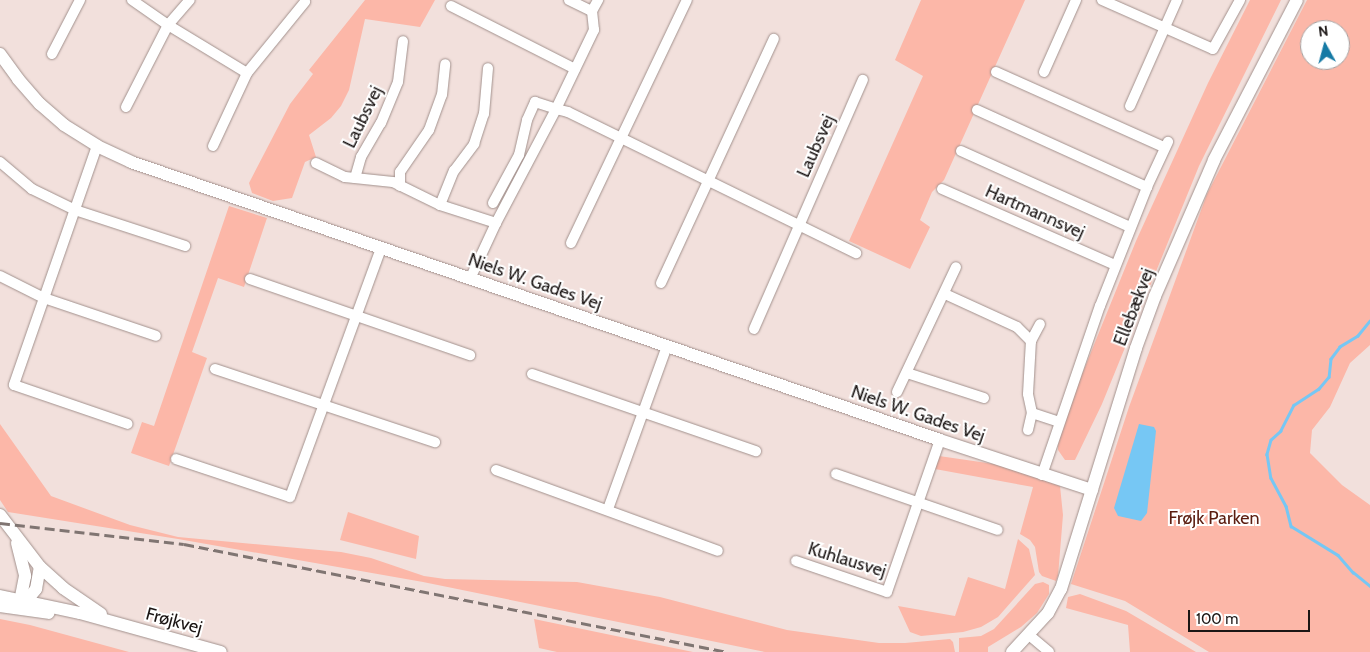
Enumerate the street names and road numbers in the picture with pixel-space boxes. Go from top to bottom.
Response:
street label: Laubsvej [339,82,387,152]
street label: Laubsvej [793,111,839,181]
street label: Hartmannsvej [982,180,1088,244]
street label: Niels W. Gades Vej [465,249,605,315]
street label: Ellebækvej [1109,265,1159,349]
street label: Niels W. Gades Vej [848,381,988,447]
street label: Kuhlausvej [805,538,889,582]
street label: Frøjkvej [143,603,205,639]

